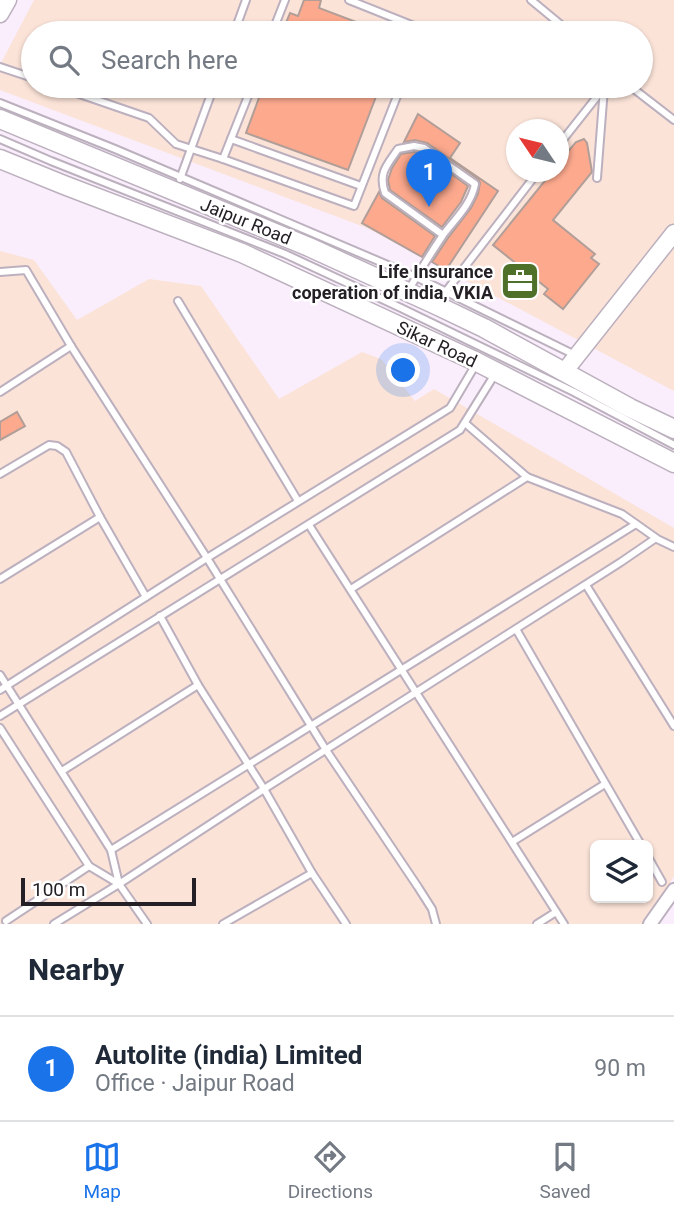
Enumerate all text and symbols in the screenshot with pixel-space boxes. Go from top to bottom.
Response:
search box [21,21,653,98]
icon: search [45,41,83,79]
text: Search here [101,45,238,75]
north arrow [506,119,569,182]
pin: 1 [406,149,452,207]
street label: Jaipur Road [198,193,294,249]
office icon: Life Insurance coperation of india, VKIA [499,260,541,302]
place label: Life Insurance coperation of india, VKIA [292,261,494,303]
street label: Sikar Road [394,316,480,372]
your location [386,353,420,387]
map controls [590,840,653,903]
button: layers [590,840,653,903]
scale bar [21,875,196,907]
text: 100 m [32,878,85,901]
text: Nearby [28,952,124,987]
text: Autolite (india) Limited [95,1040,362,1070]
text: 1 [44,1055,58,1082]
text: 90 m [594,1055,646,1082]
text: Office · Jaipur Road [95,1070,295,1097]
tab: Map [83,1138,121,1203]
tab: Directions [288,1138,373,1203]
tab: Saved [539,1138,591,1203]

